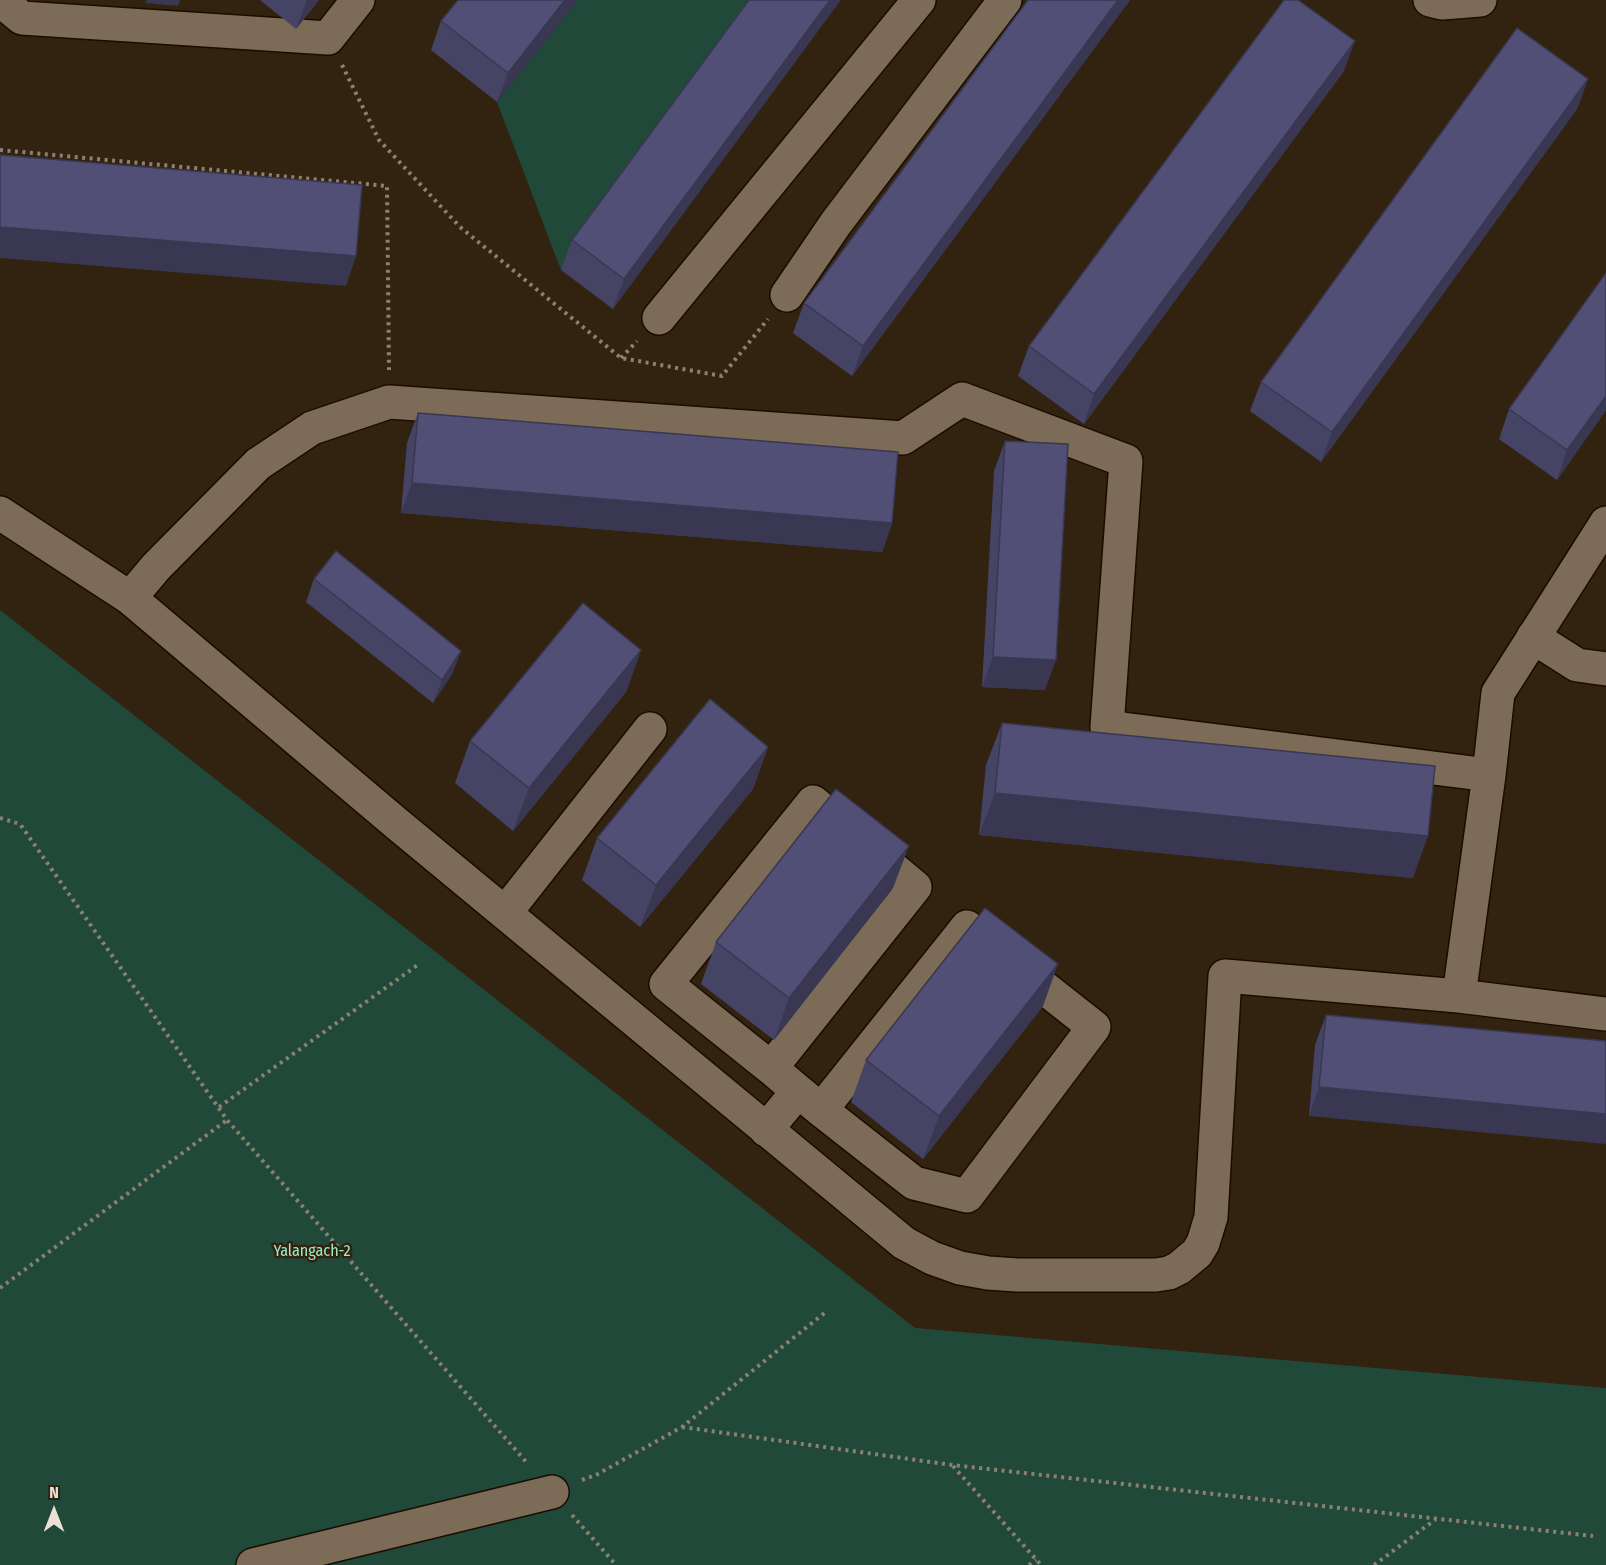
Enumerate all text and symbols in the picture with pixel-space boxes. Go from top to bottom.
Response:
park label: Yalangach-2 [273,1242,351,1262]
north arrow [24,1481,84,1541]
text: N [49,1483,59,1502]

